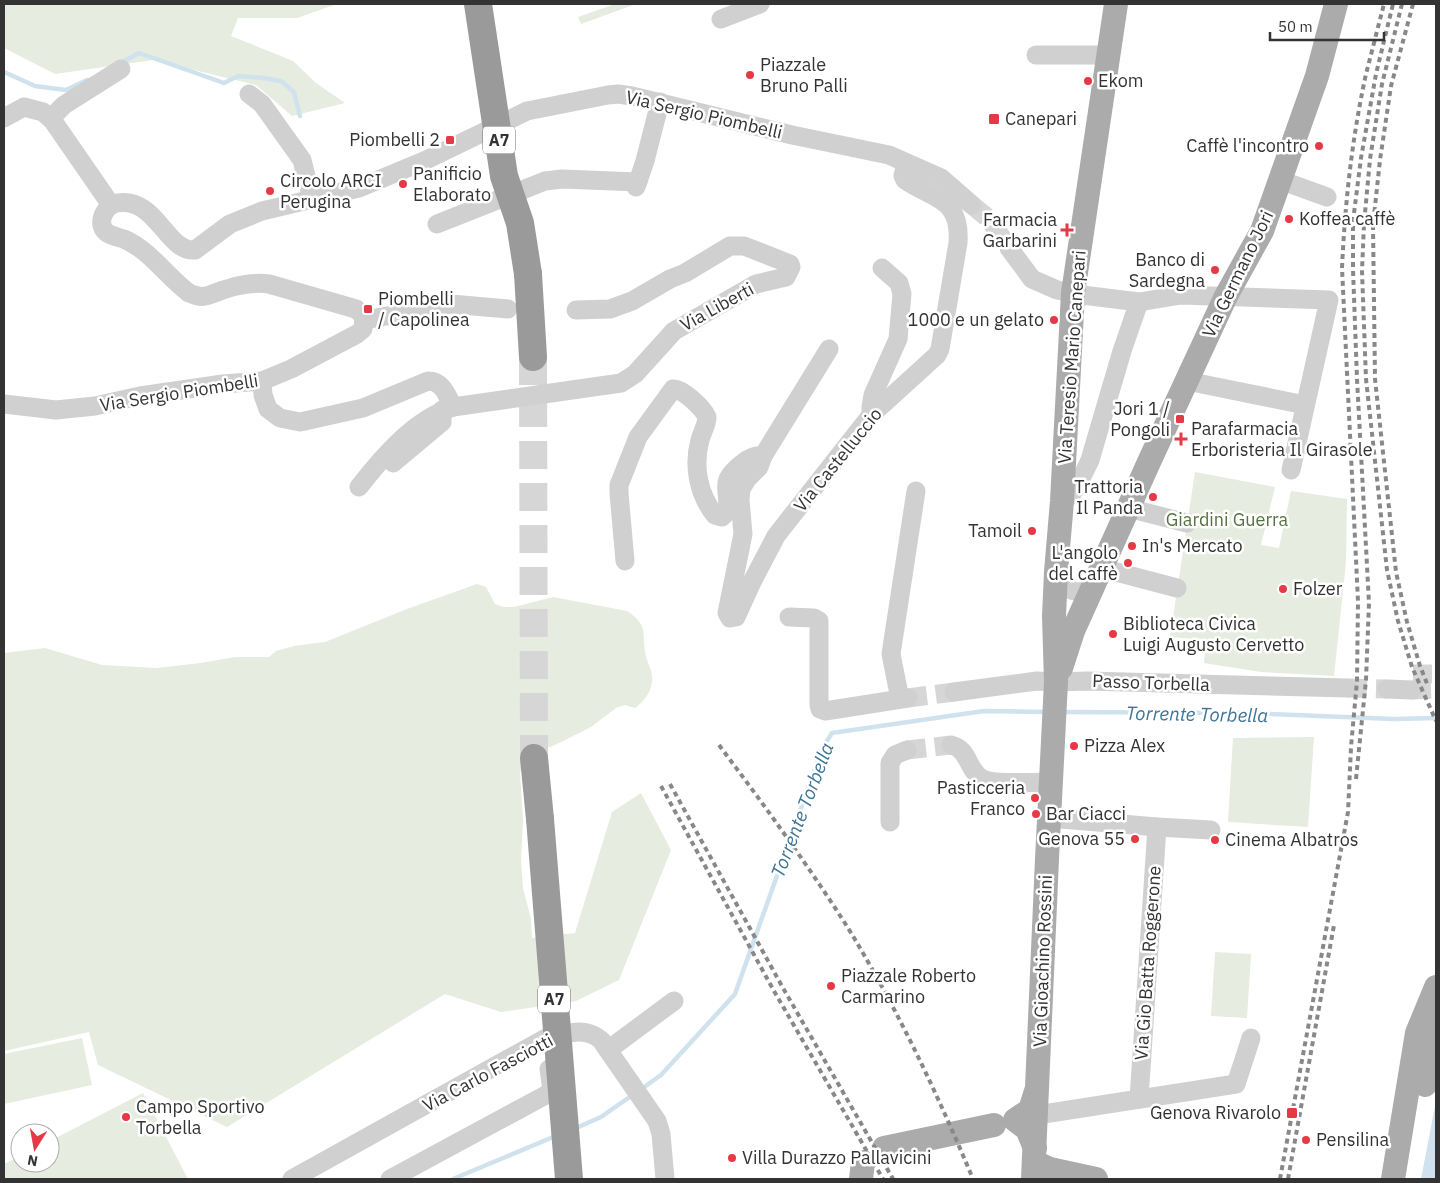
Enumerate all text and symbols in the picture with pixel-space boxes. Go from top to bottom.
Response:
scale bar [1270,10,1384,42]
text: 50 m [1278,17,1313,36]
place label: Piazzale Bruno Palli [760,53,848,97]
marker: Piazzale Bruno Palli [744,69,756,81]
place label: Ekom [1098,69,1143,92]
marker: Ekom [1082,75,1094,87]
street label: Via Sergio Piombelli [624,85,785,144]
place label: Canepari [1005,107,1077,130]
marker: Canepari [987,112,1001,126]
road number: A7 [483,126,515,154]
place label: Piombelli 2 [349,128,440,151]
marker: Piombelli 2 [444,134,456,146]
place label: Caffè l'incontro [1186,134,1309,157]
marker: Caffè l'incontro [1313,140,1325,152]
place label: Panificio Elaborato [413,162,491,206]
place label: Circolo ARCI Perugina [280,169,382,213]
marker: Panificio Elaborato [397,178,409,190]
marker: Circolo ARCI Perugina [264,185,276,197]
street label: Via Germano Jori [1197,206,1278,341]
place label: Koffea caffè [1299,207,1396,230]
place label: Farmacia Garbarini [982,208,1057,252]
marker: Koffea caffè [1283,213,1295,225]
marker: Farmacia Garbarini [1061,224,1073,236]
place label: Banco di Sardegna [1129,248,1205,292]
street label: Via Teresio Mario Canepari [1053,249,1090,465]
marker: Banco di Sardegna [1209,264,1221,276]
street label: Via Liberti [676,277,758,336]
place label: Piombelli / Capolinea [378,287,470,331]
marker: Piombelli / Capolinea [362,303,374,315]
place label: 1000 e un gelato [908,308,1044,331]
marker: 1000 e un gelato [1048,314,1060,326]
street label: Via Sergio Piombelli [98,369,260,416]
place label: Jori 1 / Pongoli [1110,397,1170,441]
street label: Via Castelluccio [789,403,887,516]
marker: Jori 1 / Pongoli [1174,413,1186,425]
place label: Parafarmacia Erboristeria Il Girasole [1191,417,1373,461]
marker: Parafarmacia Erboristeria Il Girasole [1175,433,1187,445]
place label: Trattoria Il Panda [1074,475,1143,519]
marker: Trattoria Il Panda [1147,491,1159,503]
park label: Giardini Guerra [1166,508,1289,531]
place label: Tamoil [968,519,1022,542]
marker: Tamoil [1026,525,1038,537]
place label: In's Mercato [1142,534,1243,557]
marker: In's Mercato [1126,540,1138,552]
place label: L'angolo del caffè [1048,541,1118,585]
marker: L'angolo del caffè [1122,557,1134,569]
place label: Folzer [1293,577,1343,600]
marker: Folzer [1277,583,1289,595]
place label: Biblioteca Civica Luigi Augusto Cervetto [1123,612,1304,656]
marker: Biblioteca Civica Luigi Augusto Cervetto [1107,628,1119,640]
street label: Passo Torbella [1092,669,1211,696]
water label: Torrente Torbella [1126,701,1268,727]
place label: Pizza Alex [1084,734,1165,757]
water label: Torrente Torbella [765,739,839,881]
marker: Pizza Alex [1068,740,1080,752]
place label: Pasticceria Franco [937,776,1025,820]
marker: Pasticceria Franco [1029,792,1041,804]
place label: Bar Ciacci [1046,802,1126,825]
marker: Bar Ciacci [1030,808,1042,820]
place label: Genova 55 [1038,827,1125,850]
place label: Cinema Albatros [1225,828,1359,851]
marker: Genova 55 [1129,833,1141,845]
marker: Cinema Albatros [1209,834,1221,846]
street label: Via Gio Batta Roggerone [1129,865,1166,1061]
street label: Via Gioachino Rossini [1028,874,1057,1048]
place label: Piazzale Roberto Carmarino [841,964,976,1008]
marker: Piazzale Roberto Carmarino [825,980,837,992]
road number: A7 [538,986,570,1012]
street label: Via Carlo Fasciotti [419,1029,557,1117]
place label: Campo Sportivo Torbella [136,1095,265,1139]
place label: Genova Rivarolo [1150,1101,1281,1124]
marker: Genova Rivarolo [1285,1106,1299,1120]
marker: Campo Sportivo Torbella [120,1111,132,1123]
north arrow [10,1123,60,1173]
place label: Pensilina [1316,1128,1390,1151]
marker: Pensilina [1300,1134,1312,1146]
place label: Villa Durazzo Pallavicini [742,1146,931,1169]
text: N [26,1151,39,1171]
marker: Villa Durazzo Pallavicini [726,1152,738,1164]

